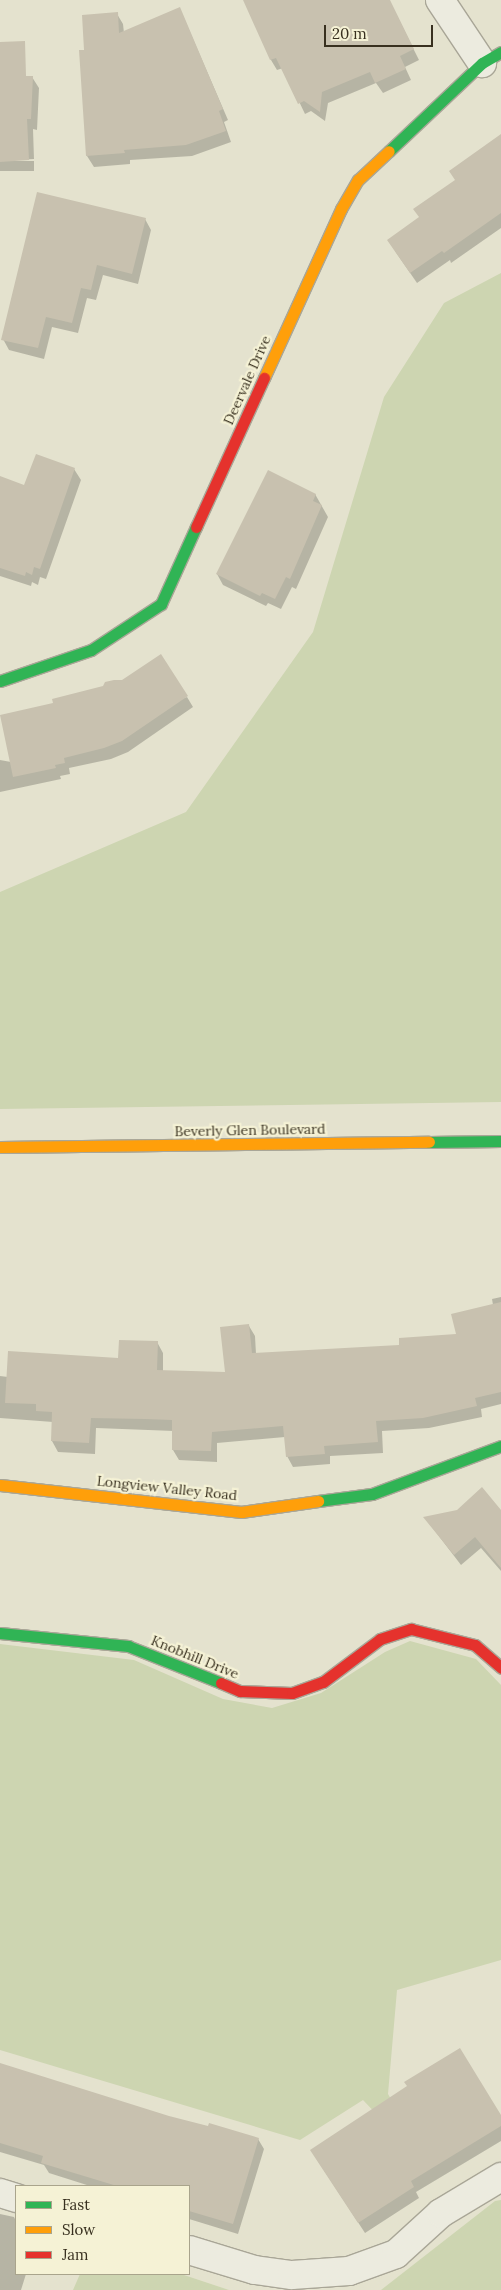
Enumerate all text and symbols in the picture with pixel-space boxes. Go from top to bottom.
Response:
scale bar [326,15,435,47]
text: 20 m [332,24,367,43]
street label: Deervale Drive [220,333,274,427]
street label: Beverly Glen Boulevard [174,1120,326,1140]
street label: Longview Valley Road [96,1472,238,1504]
street label: Knobhill Drive [149,1632,241,1682]
legend [15,2185,190,2275]
text: Fast [62,2195,90,2214]
text: Slow [62,2220,95,2239]
text: Jam [62,2245,89,2264]

